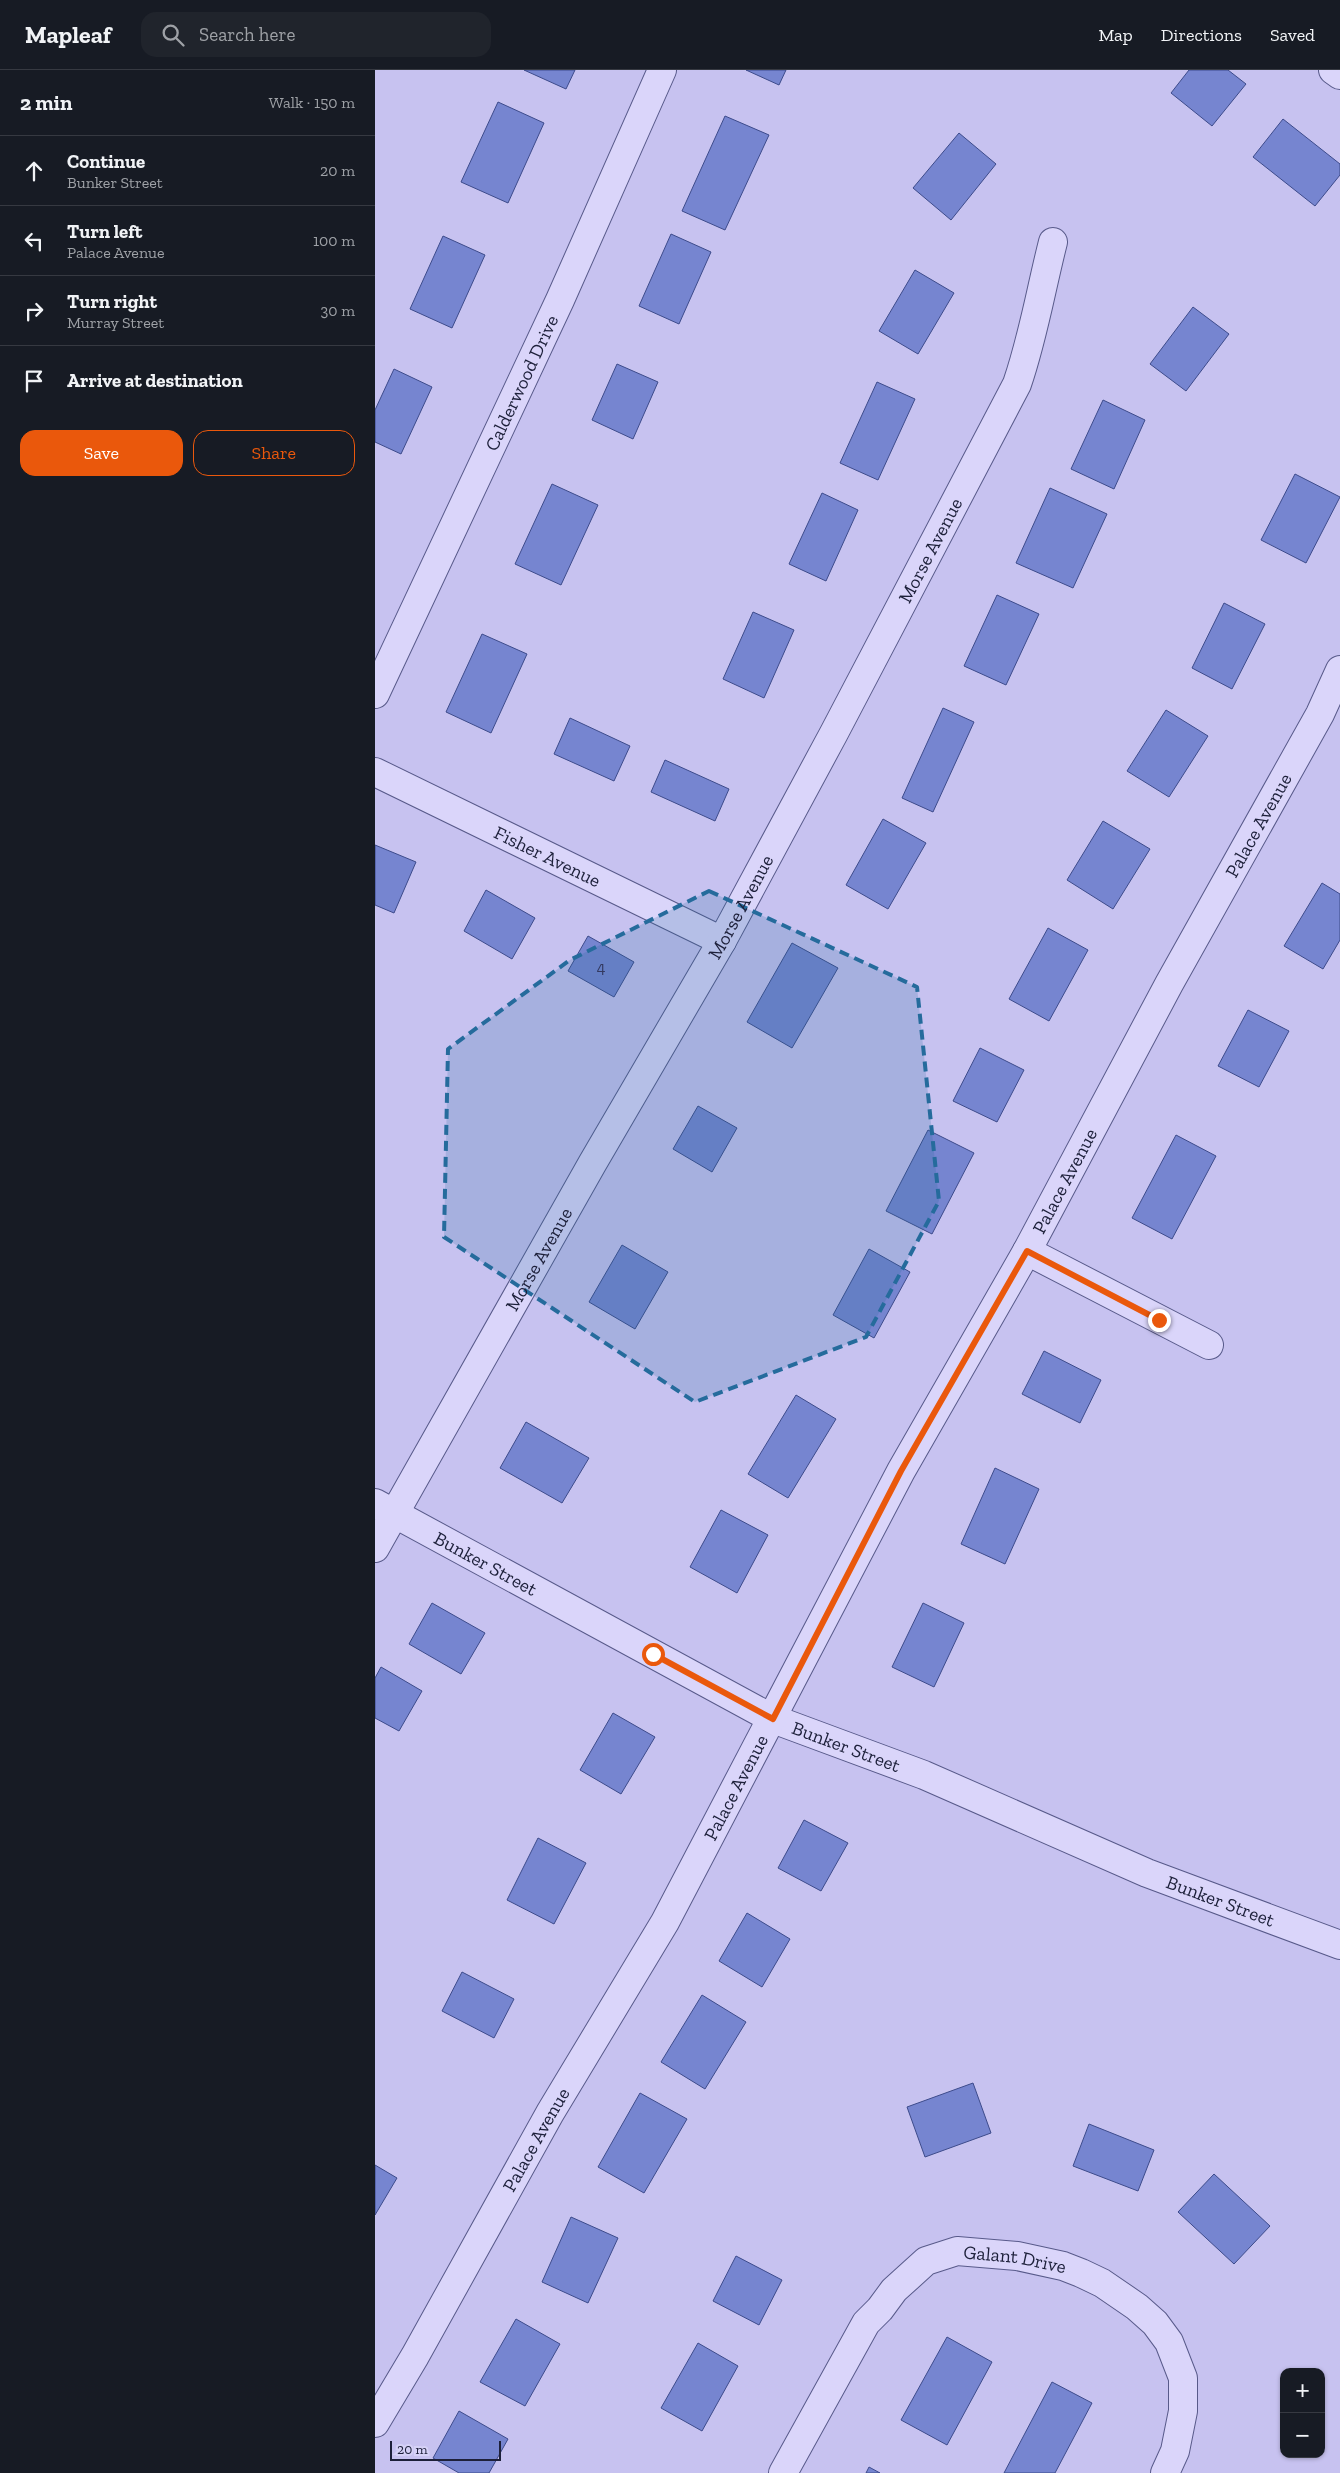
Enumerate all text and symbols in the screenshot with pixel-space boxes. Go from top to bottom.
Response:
search box [141,12,491,57]
text: Mapleaf [25,20,111,49]
icon: search [159,21,187,49]
text: Search here [199,23,295,46]
text: Map [1098,24,1133,46]
text: Directions [1161,24,1242,46]
text: Saved [1270,24,1315,46]
text: 2 min [20,90,72,115]
text: Walk · 150 m [269,93,355,112]
text: Continue [67,150,145,173]
icon: ahead [20,157,48,185]
text: 20 m [320,161,355,180]
text: Bunker Street [67,173,163,192]
text: Turn left [67,220,142,243]
icon: left [20,227,48,255]
text: 100 m [313,231,355,250]
text: Palace Avenue [67,243,165,262]
text: Turn right [67,290,157,313]
icon: right [20,297,48,325]
text: 30 m [321,301,355,320]
street label: Calderwood Drive [479,311,563,454]
text: Murray Street [67,313,164,332]
icon: arrive [20,367,48,395]
text: Arrive at destination [67,369,243,392]
button: Save [20,430,183,476]
button: Share [193,430,355,476]
street label: Morse Avenue [893,494,967,606]
street label: Palace Avenue [1220,769,1296,881]
street label: Fisher Avenue [491,820,605,892]
street label: Morse Avenue [703,851,778,963]
house number: 4 [597,958,606,977]
street label: Palace Avenue [1027,1124,1102,1237]
street label: Morse Avenue [500,1203,577,1315]
route end [1148,1309,1171,1332]
street label: Bunker Street [430,1526,541,1600]
route start [642,1643,665,1666]
street label: Bunker Street [789,1716,904,1777]
street label: Palace Avenue [698,1731,773,1844]
street label: Bunker Street [1163,1870,1278,1931]
street label: Palace Avenue [497,2083,574,2196]
street label: Galant Drive [963,2240,1068,2278]
map controls [1280,2368,1325,2458]
button: + [1280,2368,1325,2413]
button: − [1280,2413,1325,2458]
scale bar [390,2438,501,2461]
text: 20 m [397,2441,428,2458]

